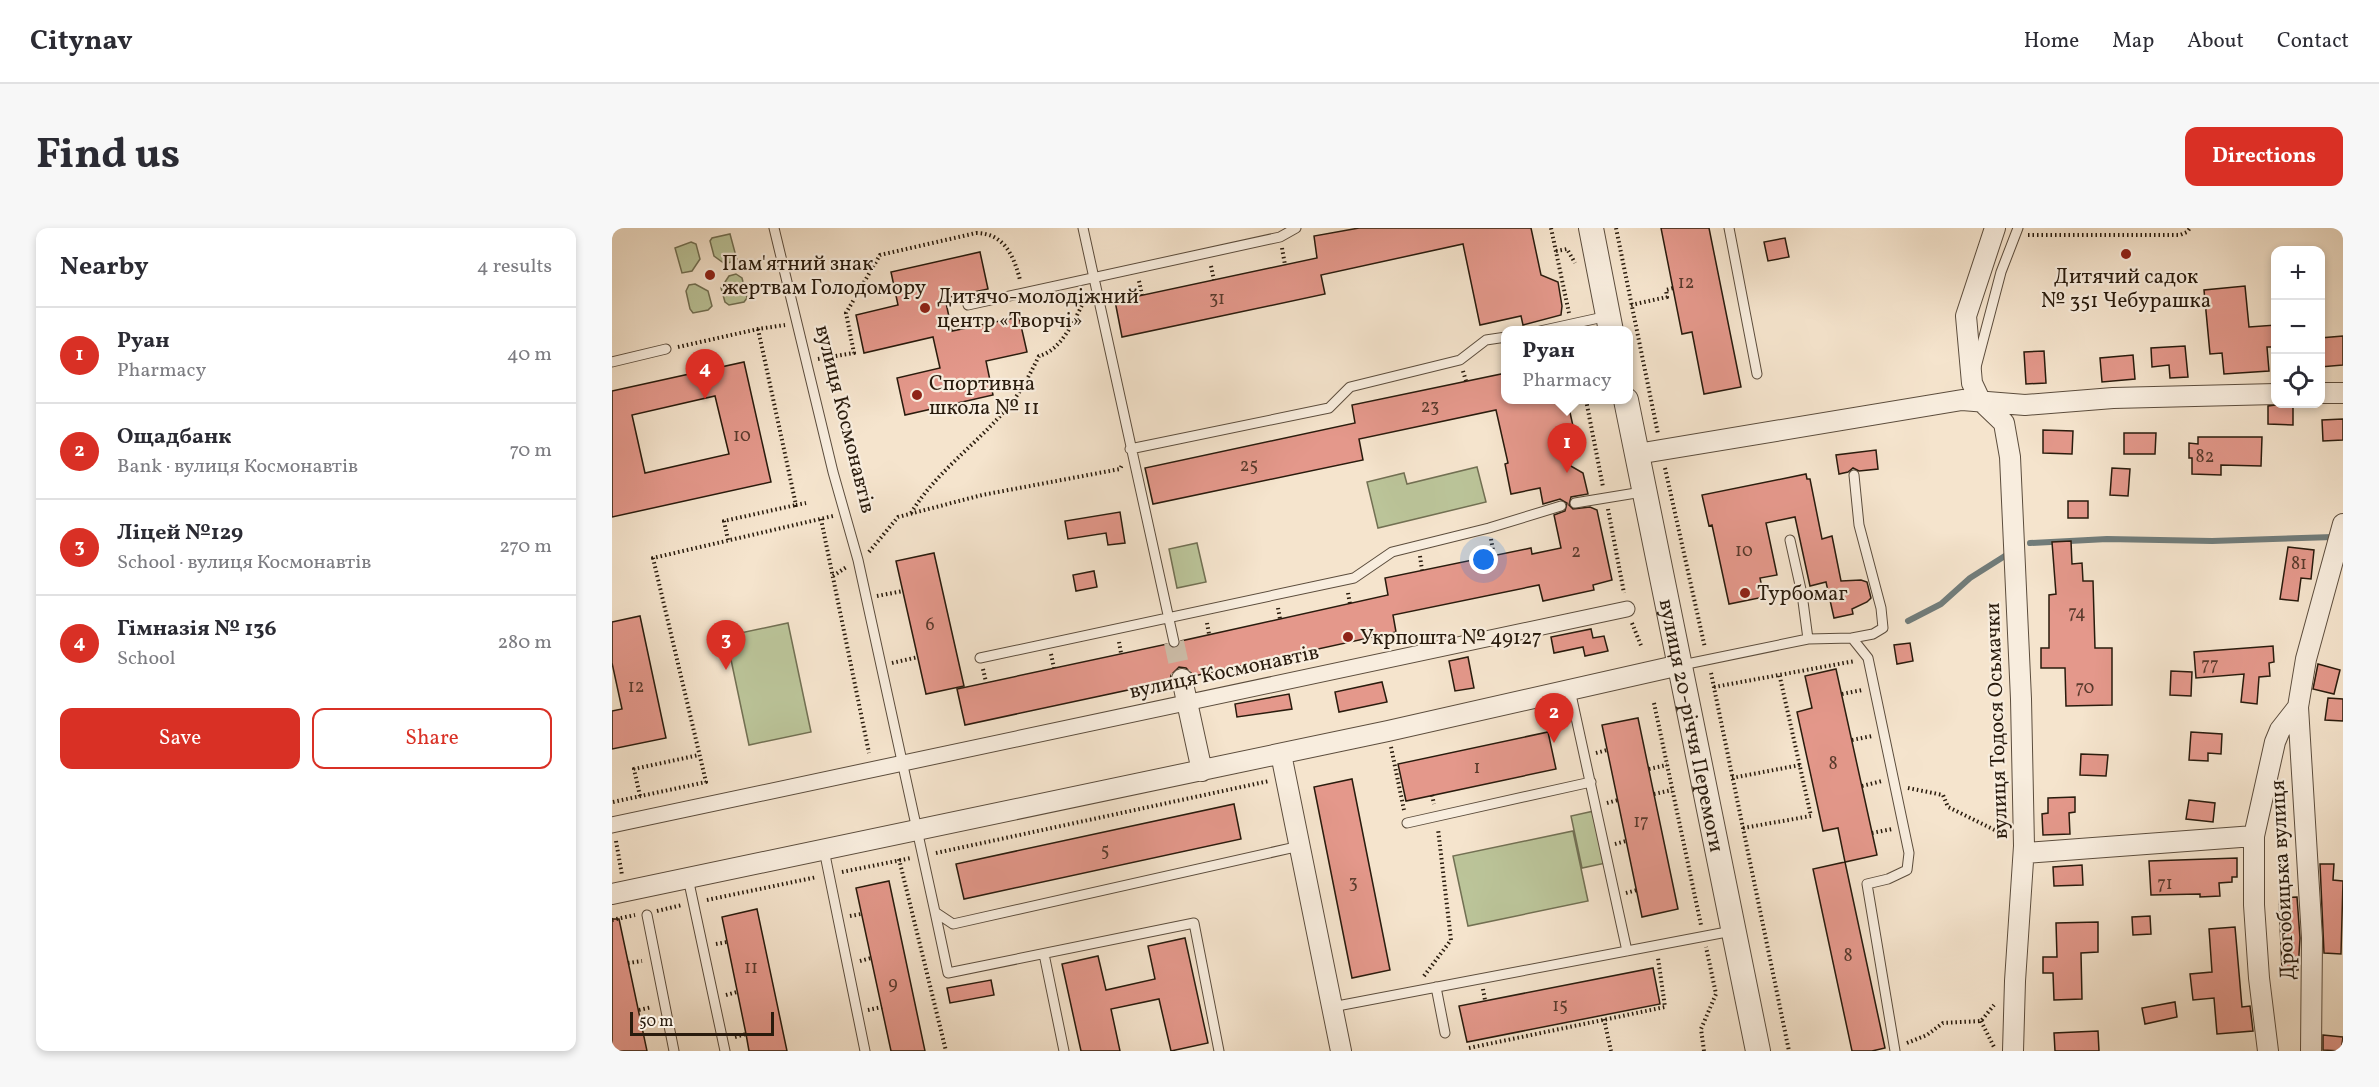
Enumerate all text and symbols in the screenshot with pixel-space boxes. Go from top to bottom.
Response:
text: Citynav [30,22,133,61]
text: Home [2024,27,2079,56]
text: Map [2112,27,2154,56]
text: About [2187,27,2244,56]
text: Contact [2277,27,2349,56]
text: Find us [36,127,180,186]
button: Directions [2185,127,2343,186]
map controls [2271,246,2325,408]
button: + [2271,246,2325,300]
marker: Дитячий садок № 351 Чебурашка [2119,247,2133,261]
text: Nearby [60,249,149,285]
place label: Пам'ятний знак жертвам Голодомору [722,250,927,303]
text: 4 results [477,253,552,281]
place label: Дитячий садок № 351 Чебурашка [2041,263,2211,316]
marker: Пам'ятний знак жертвам Голодомору [703,268,717,282]
house number: 12 [1678,271,1694,296]
place label: Дитячо-молодіжний центр «Творчі» [937,283,1139,336]
house number: 31 [1209,287,1225,312]
button: − [2271,300,2325,354]
marker: Дитячо-молодіжний центр «Творчі» [918,301,932,315]
street label: вулиця Космонавтів [807,322,882,517]
text: Руан [117,326,170,357]
popup [1501,326,1633,404]
text: Руан [1522,336,1575,367]
text: 1 [75,341,84,369]
text: 40 m [507,341,552,369]
pin: 4 [686,350,724,399]
button: locate [2271,354,2325,408]
text: Pharmacy [117,357,206,385]
text: Pharmacy [1522,367,1612,395]
place label: Спортивна школа № 11 [929,370,1040,423]
marker: Спортивна школа № 11 [910,388,924,402]
house number: 23 [1421,395,1439,420]
text: Ощадбанк [117,422,231,453]
house number: 10 [733,424,751,449]
pin: 1 [1548,424,1586,473]
text: 2 [74,437,85,465]
text: 70 m [509,437,552,465]
house number: 82 [2196,445,2214,470]
text: Bank · вулиця Космонавтів [117,453,358,481]
house number: 25 [1240,454,1258,479]
text: Ліцей №129 [117,518,243,549]
text: 3 [74,533,85,561]
text: 270 m [499,533,552,561]
house number: 10 [1735,539,1753,564]
house number: 2 [1571,540,1581,565]
your location [1469,545,1498,574]
text: School · вулиця Космонавтів [117,549,371,577]
house number: 81 [2291,552,2307,577]
place label: Турбомаг [1757,580,1848,609]
marker: Турбомаг [1738,586,1752,600]
street label: вулиця 20-річчя Перемоги [1651,597,1730,855]
house number: 74 [2068,601,2086,626]
street label: вулиця Тодося Осьмачки [1979,602,2016,840]
house number: 6 [925,613,935,638]
text: Гімназія № 136 [117,614,277,645]
pin: 3 [706,620,746,670]
place label: Укрпошта № 49127 [1360,624,1542,653]
text: 4 [73,629,86,657]
text: 280 m [497,629,552,657]
marker: Укрпошта № 49127 [1341,630,1355,644]
street label: вулиця Космонавтів [1127,638,1322,707]
text: School [117,645,175,673]
house number: 77 [2201,653,2219,678]
house number: 12 [628,675,644,700]
house number: 70 [2076,676,2095,701]
pin: 2 [1534,694,1574,743]
button: Save [60,708,300,769]
button: Share [312,708,552,769]
house number: 8 [1828,752,1838,777]
house number: 1 [1474,756,1480,781]
street label: Дрогобицька вулиця [2264,779,2303,981]
house number: 17 [1633,810,1649,835]
house number: 5 [1101,839,1109,864]
house number: 3 [1348,871,1358,896]
house number: 71 [2157,872,2173,897]
house number: 8 [1843,944,1853,969]
house number: 11 [744,956,758,981]
house number: 9 [888,972,898,997]
house number: 15 [1552,994,1568,1019]
scale bar [630,1009,774,1036]
text: 50 m [639,1011,673,1033]

